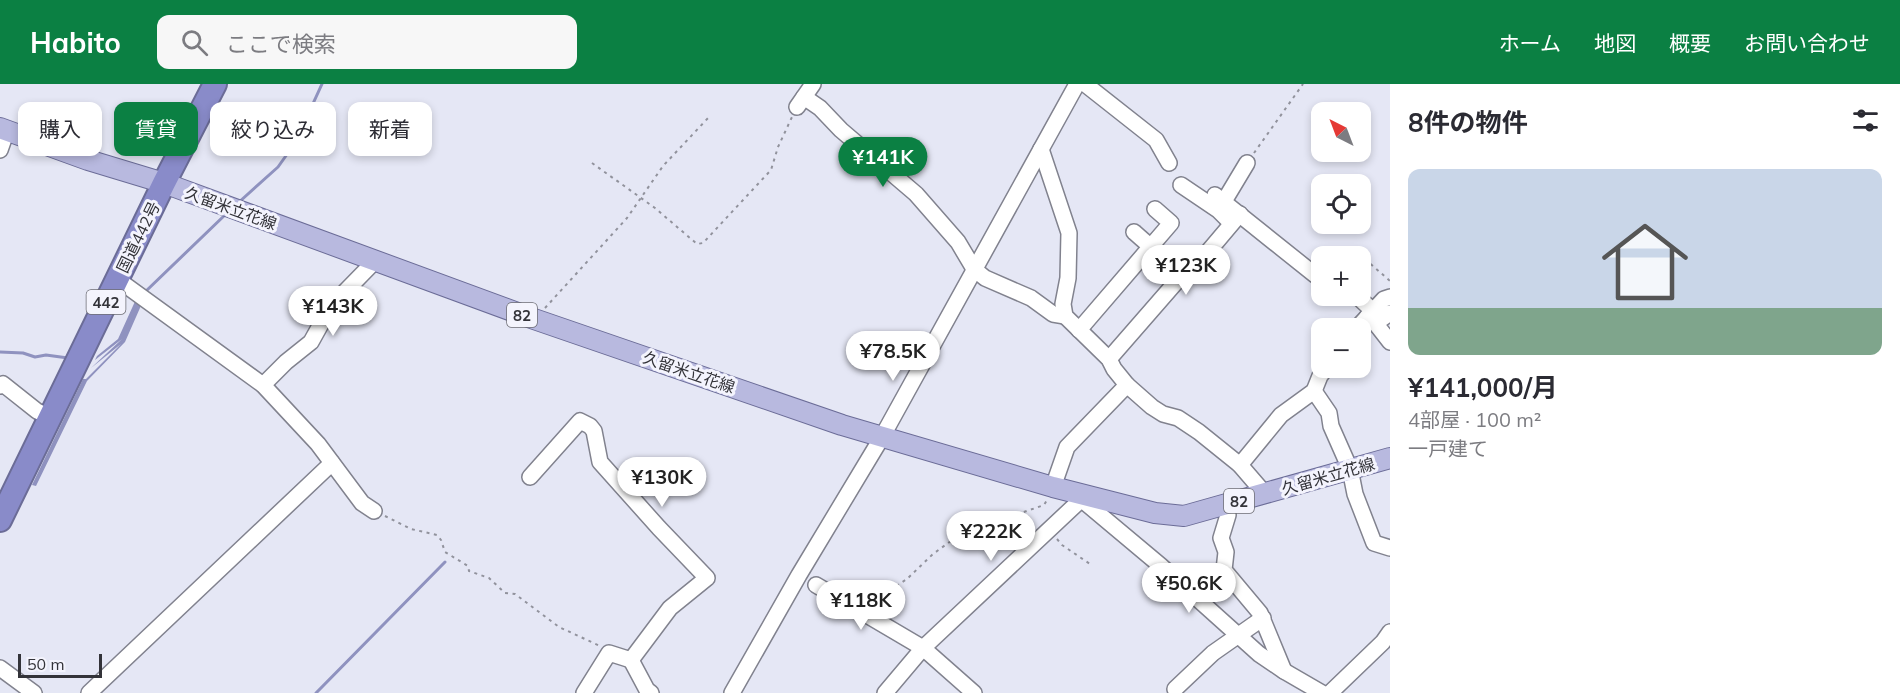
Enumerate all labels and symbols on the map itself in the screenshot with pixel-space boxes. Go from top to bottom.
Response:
north arrow [1311,102,1371,162]
pin: ¥141K [841,137,925,188]
street label: 久留米立花線 [182,182,280,234]
street label: 国道442号 [112,198,164,276]
pin: ¥123K [1144,245,1228,296]
pin: ¥143K [291,286,375,337]
road number: 442 [86,290,126,314]
road number: 82 [507,303,537,327]
pin: ¥78.5K [844,331,942,382]
street label: 久留米立花線 [640,347,738,397]
street label: 久留米立花線 [1279,453,1377,499]
pin: ¥130K [620,457,704,508]
road number: 82 [1224,489,1254,513]
pin: ¥222K [949,511,1033,562]
pin: ¥50.6K [1140,563,1238,614]
pin: ¥118K [819,580,903,631]
scale bar [18,651,102,678]

